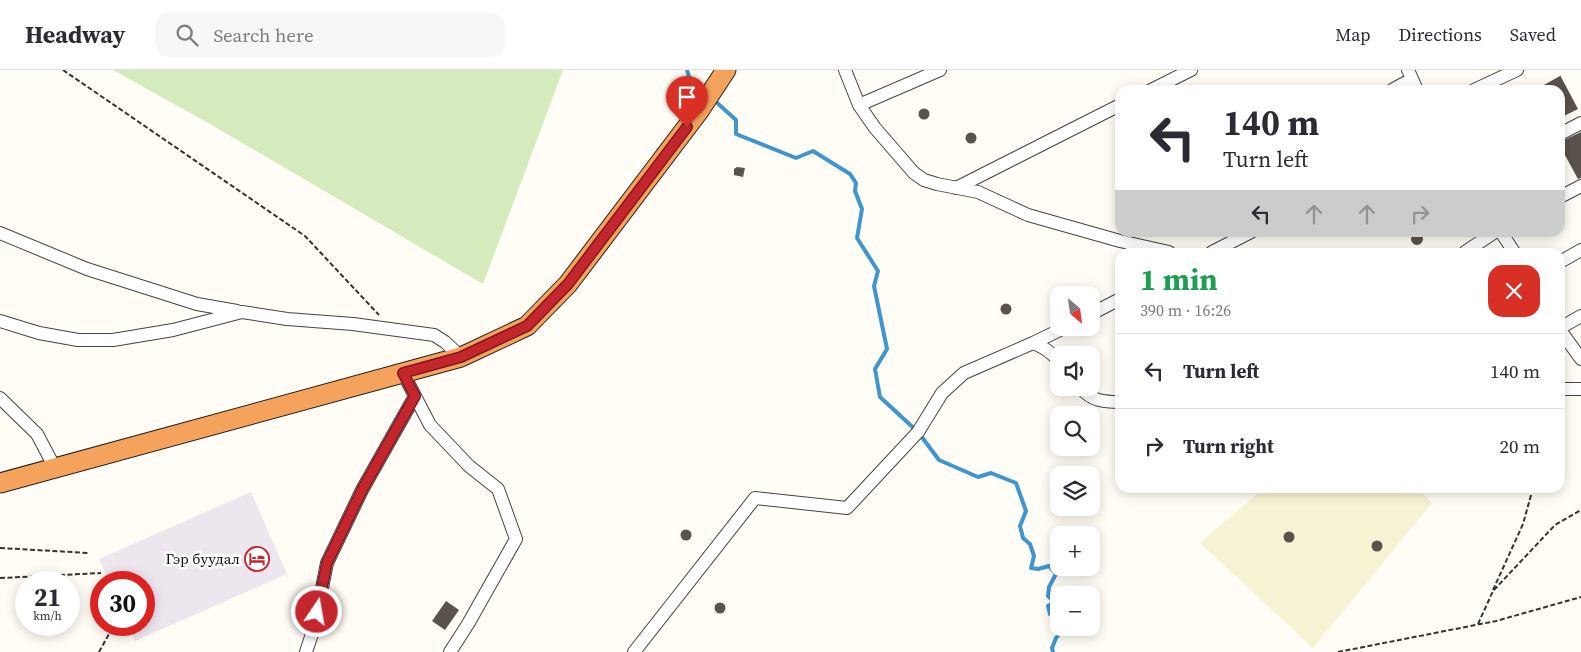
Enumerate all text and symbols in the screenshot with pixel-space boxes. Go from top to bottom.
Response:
search box [155,12,505,57]
text: Headway [25,18,125,51]
icon: search [173,21,201,49]
text: Search here [213,22,314,48]
text: Map [1335,22,1371,47]
text: Directions [1399,22,1482,47]
text: Saved [1510,22,1556,47]
pin [666,76,708,127]
icon: arrive [673,83,701,111]
text: 140 m [1223,99,1319,147]
icon: left [1140,105,1205,170]
text: Turn left [1223,144,1308,174]
icon: left [1247,200,1275,228]
icon: ahead [1300,200,1328,228]
icon: ahead [1353,200,1381,228]
icon: right [1406,200,1434,228]
text: 1 min [1140,259,1218,300]
button: close [1488,265,1540,317]
north arrow [1050,286,1100,336]
map controls [1050,286,1100,636]
text: 390 m · 16:26 [1140,299,1231,321]
button: sound [1050,346,1100,396]
icon: left [1140,357,1168,385]
text: Turn left [1183,358,1259,384]
text: 140 m [1490,358,1540,384]
button: search [1050,406,1100,456]
icon: right [1140,432,1168,460]
text: Turn right [1183,433,1274,459]
text: 20 m [1499,433,1540,459]
button: layers [1050,466,1100,516]
button: + [1050,526,1100,576]
hotel icon: Гэр буудал [244,546,270,572]
place label: Гэр буудал [165,548,240,569]
speed limit sign: 30 [90,571,155,636]
text: 21 [34,580,61,614]
position arrow [290,585,342,637]
button: − [1050,586,1100,636]
text: km/h [33,608,62,624]

